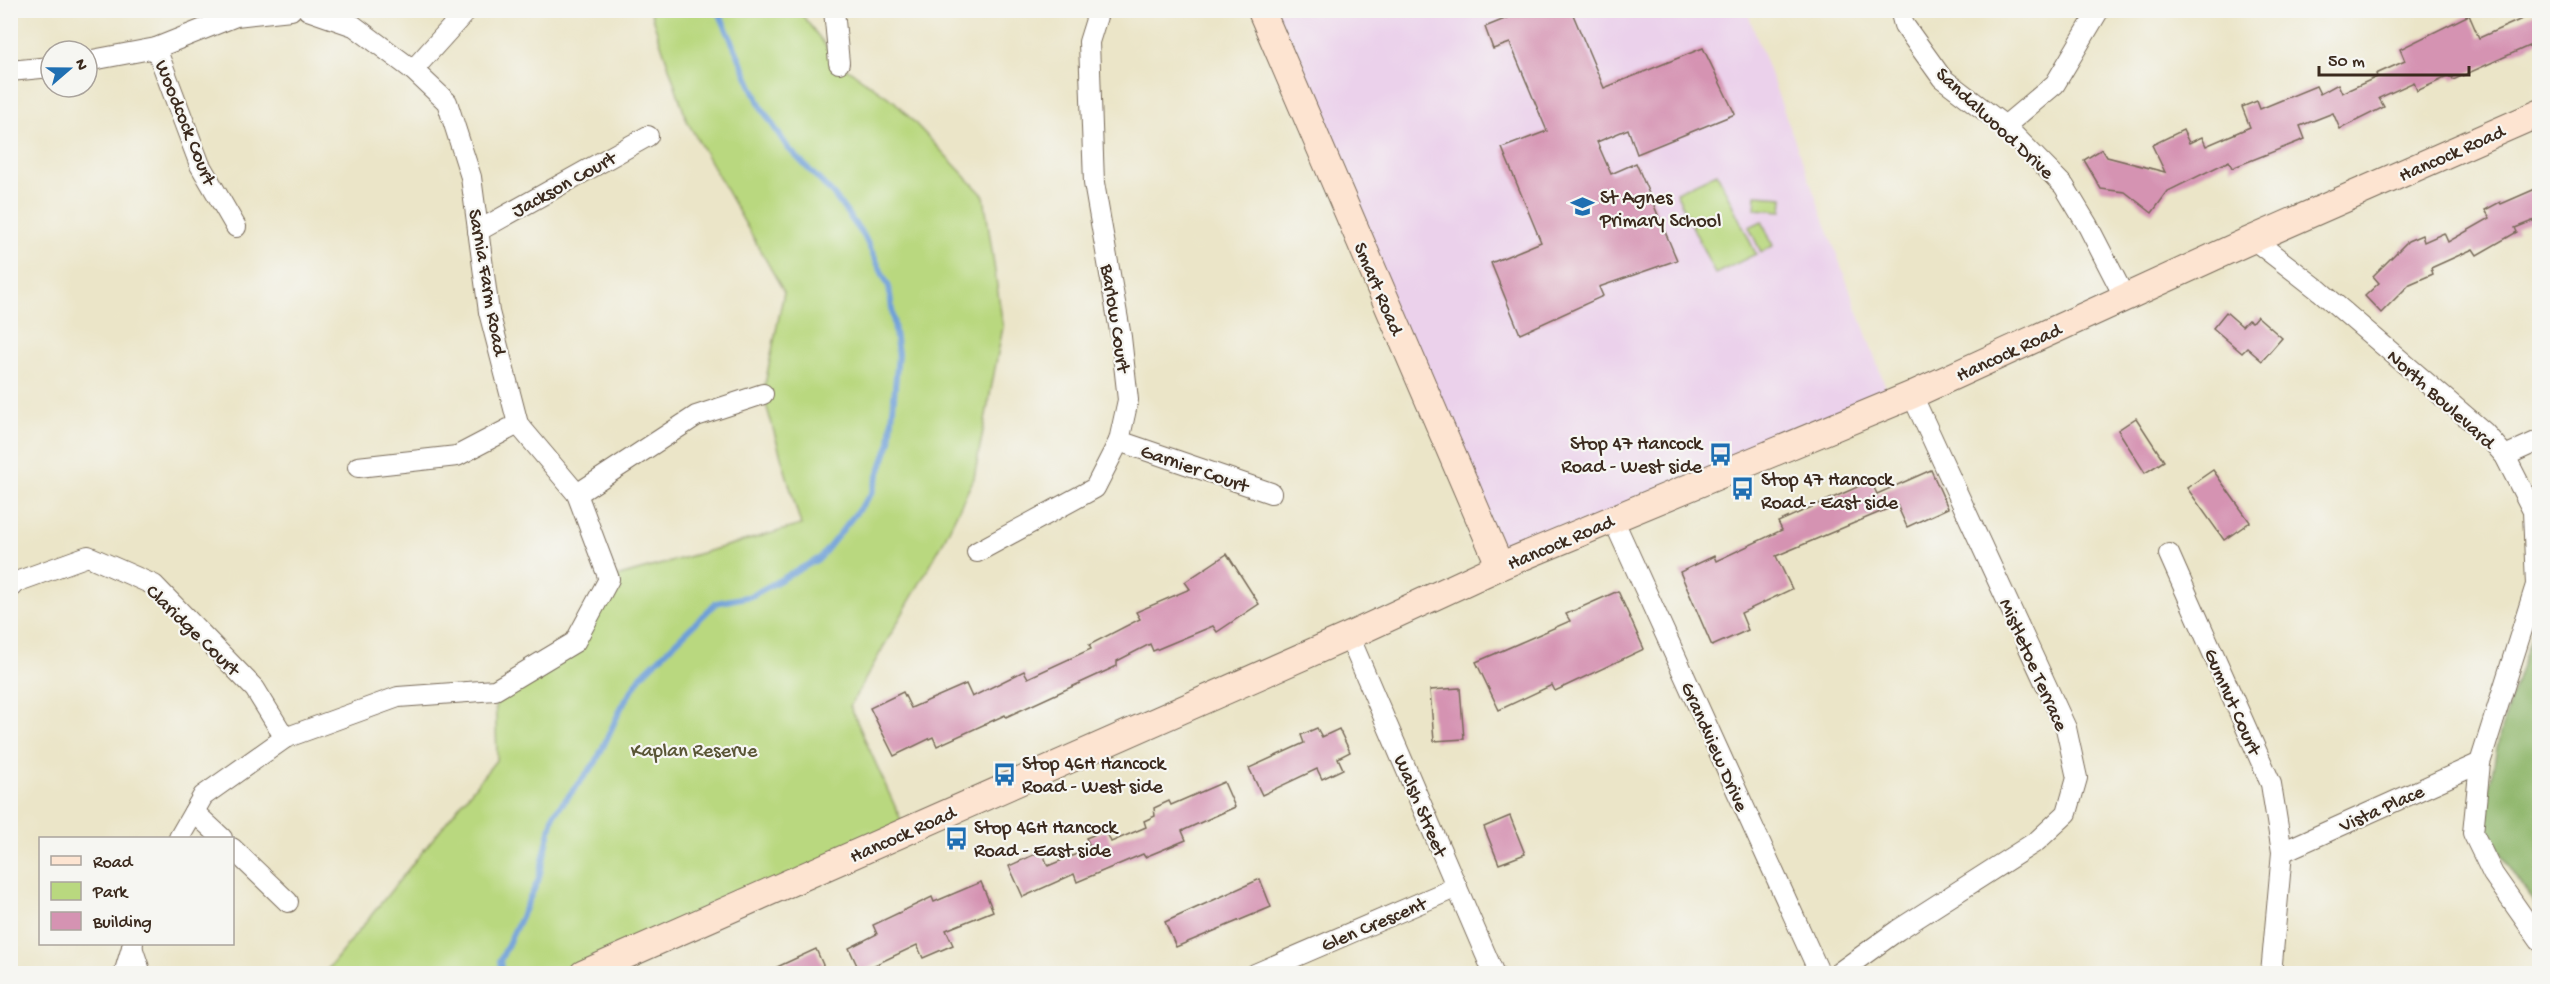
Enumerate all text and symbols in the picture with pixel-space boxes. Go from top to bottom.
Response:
north arrow [39,39,99,99]
scale bar [2319,39,2469,77]
text: 50 m [2328,52,2365,73]
text: N [69,57,91,74]
street label: Woodcock Court [148,57,220,191]
street label: Sandalwood Drive [1930,64,2058,186]
street label: Hancock Road [2396,121,2511,189]
street label: Jackson Court [509,147,622,224]
place label: St Agnes Primary School [1599,188,1721,234]
school or university icon: St Agnes Primary School [1569,194,1595,220]
street label: Sarnia Farm Road [461,208,510,360]
street label: Smart Road [1347,240,1407,341]
street label: Barlow Court [1093,262,1134,376]
street label: Hancock Road [1953,319,2068,389]
street label: North Boulevard [2381,346,2500,457]
place label: Stop 47 Hancock Road - West side [1561,434,1704,480]
street label: Garnier Court [1137,441,1253,500]
bus stop icon: Stop 47 Hancock Road - West side [1707,441,1733,467]
place label: Stop 47 Hancock Road - East side [1761,470,1899,516]
bus stop icon: Stop 47 Hancock Road - East side [1730,476,1756,502]
street label: Hancock Road [1505,511,1620,577]
street label: Claridge Court [140,581,245,683]
street label: Mistletoe Terrace [1992,596,2072,736]
street label: Gumnut Court [2197,646,2265,761]
street label: Grandview Drive [1674,679,1752,816]
park label: Kaplan Reserve [631,741,758,764]
street label: Walsh Street [1387,752,1451,863]
place label: Stop 46H Hancock Road - West side [1022,754,1167,800]
bus stop icon: Stop 46H Hancock Road - West side [991,761,1017,787]
street label: Vista Place [2335,781,2429,840]
street label: Hancock Road [847,802,962,870]
place label: Stop 46H Hancock Road - East side [974,818,1119,864]
bus stop icon: Stop 46H Hancock Road - East side [943,825,969,851]
legend [39,837,234,945]
text: Road [93,853,134,874]
text: Park [92,883,129,904]
street label: Glen Crescent [1318,893,1432,959]
text: Building [92,913,152,934]

